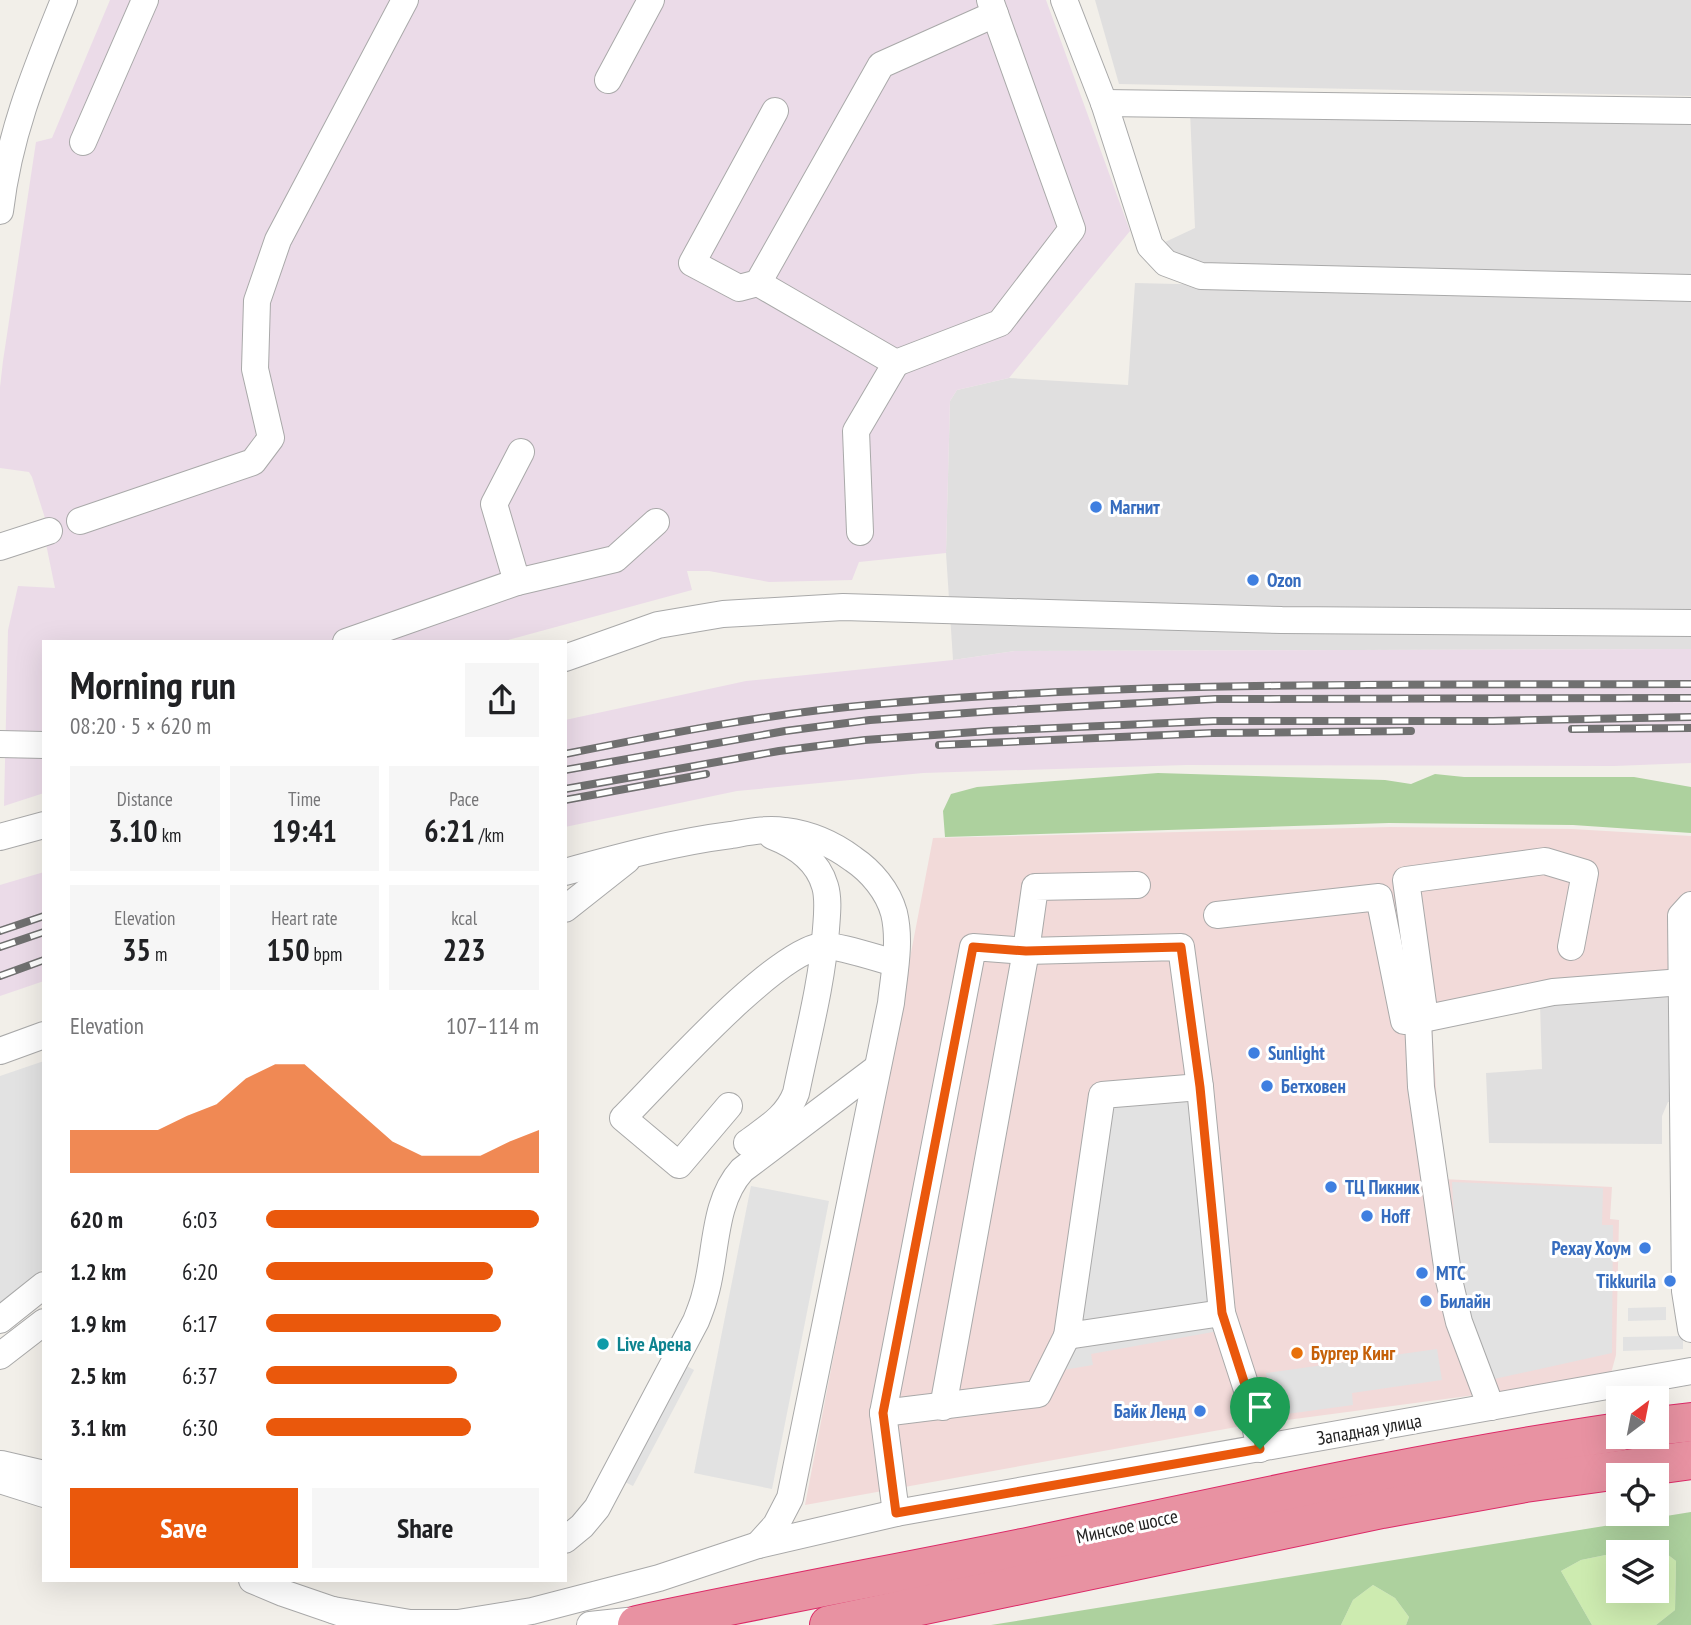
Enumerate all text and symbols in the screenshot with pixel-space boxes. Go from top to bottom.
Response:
place label: Магнит [1110,495,1160,519]
marker: Магнит [1088,499,1104,515]
place label: Ozon [1267,568,1301,592]
marker: Ozon [1245,572,1261,588]
text: Morning run [70,660,236,709]
button: share [465,663,539,737]
text: 08:20 · 5 × 620 m [70,711,211,740]
text: Distance [117,787,173,811]
text: Time [288,787,321,811]
text: Pace [449,787,479,811]
text: 3.10 [108,811,158,850]
text: 19:41 [272,811,337,850]
text: 6:21 [424,811,475,850]
text: km [158,823,181,847]
text: /km [475,823,504,847]
text: Elevation [114,906,175,930]
text: Heart rate [271,906,338,930]
text: kcal [451,906,477,930]
text: 35 [122,930,151,969]
text: 150 [267,930,310,969]
text: 223 [443,930,486,969]
text: m [151,942,167,966]
text: bpm [310,942,342,966]
text: Elevation [70,1011,144,1040]
text: 107–114 m [446,1011,539,1040]
place label: Sunlight [1268,1041,1325,1065]
marker: Sunlight [1246,1045,1262,1061]
place label: Бетховен [1281,1074,1346,1098]
marker: Бетховен [1259,1078,1275,1094]
place label: ТЦ Пикник [1345,1175,1420,1199]
marker: ТЦ Пикник [1323,1179,1339,1195]
place label: Hoff [1381,1204,1410,1228]
text: 620 m [70,1205,123,1234]
text: 6:03 [182,1205,218,1234]
marker: Hoff [1359,1208,1375,1224]
place label: Рехау Хоум [1551,1236,1631,1260]
marker: Рехау Хоум [1637,1240,1653,1256]
text: 1.2 km [70,1257,126,1286]
text: 6:20 [182,1257,218,1286]
place label: МТС [1436,1261,1466,1285]
marker: МТС [1414,1265,1430,1281]
place label: Tikkurila [1596,1269,1656,1293]
marker: Tikkurila [1662,1273,1678,1289]
place label: Билайн [1440,1289,1491,1313]
marker: Билайн [1418,1293,1434,1309]
text: 1.9 km [70,1309,126,1338]
text: 6:17 [182,1309,218,1338]
place label: Live Арена [617,1332,691,1356]
marker: Live Арена [595,1336,611,1352]
place label: Бургер Кинг [1311,1341,1395,1365]
marker: Бургер Кинг [1289,1345,1305,1361]
text: 2.5 km [70,1361,126,1390]
text: 6:37 [182,1361,218,1390]
pin [1230,1377,1290,1449]
north arrow [1606,1386,1670,1449]
map controls [1606,1386,1669,1603]
icon: arrive [1241,1388,1279,1426]
place label: Байк Ленд [1114,1399,1186,1423]
marker: Байк Ленд [1192,1403,1208,1419]
street label: Западная улица [1315,1408,1423,1450]
text: 3.1 km [70,1413,126,1442]
text: 6:30 [182,1413,218,1442]
button: locate [1606,1463,1669,1526]
button: Save [70,1488,298,1568]
button: Share [312,1488,539,1568]
street label: Минское шоссе [1074,1504,1180,1548]
button: layers [1606,1540,1669,1603]

